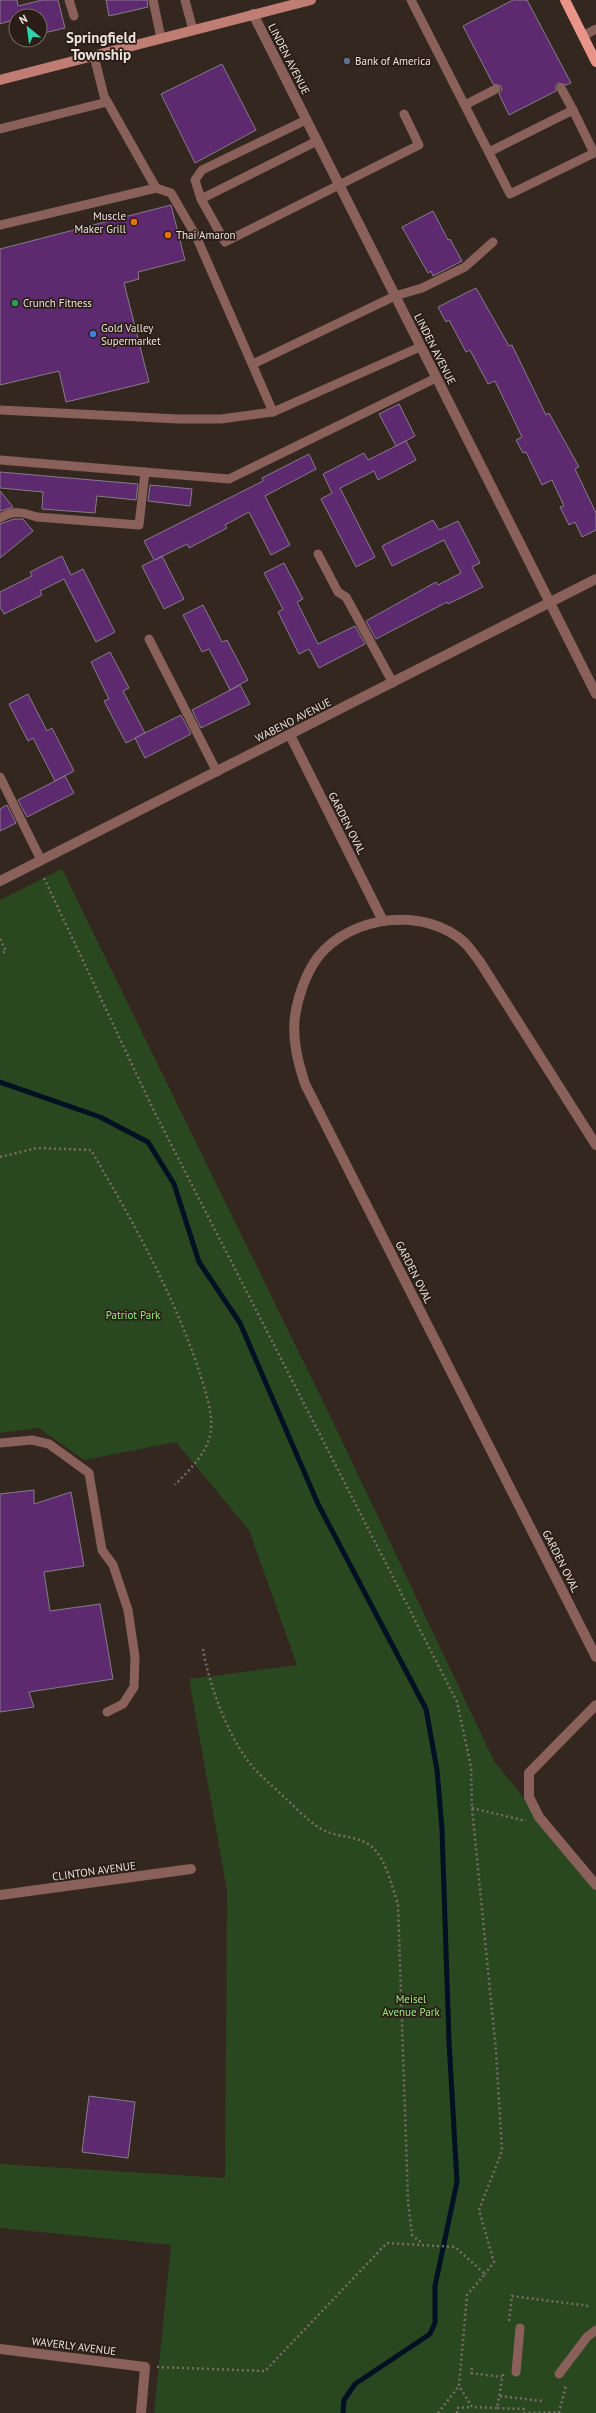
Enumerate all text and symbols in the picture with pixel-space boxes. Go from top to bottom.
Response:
north arrow [8,8,48,48]
text: N [17,11,30,27]
street label: LINDEN AVENUE [265,21,313,97]
district label: Springfield Township [66,28,136,64]
place label: Bank of America [355,54,431,68]
marker: Bank of America [342,56,352,66]
place label: Muscle Maker Grill [75,209,127,236]
marker: Muscle Maker Grill [129,217,139,227]
place label: Thai Amaron [176,228,236,242]
marker: Thai Amaron [163,230,173,240]
place label: Crunch Fitness [23,296,92,310]
marker: Crunch Fitness [10,298,20,308]
street label: LINDEN AVENUE [411,311,459,387]
place label: Gold Valley Supermarket [101,321,161,348]
marker: Gold Valley Supermarket [88,329,98,339]
street label: WABENO AVENUE [253,695,334,745]
street label: GARDEN OVAL [325,789,369,857]
street label: GARDEN OVAL [392,1238,436,1306]
park label: Patriot Park [106,1308,161,1322]
street label: GARDEN OVAL [539,1527,583,1595]
street label: CLINTON AVENUE [51,1858,137,1884]
park label: Meisel Avenue Park [382,1992,440,2019]
street label: WAVERLY AVENUE [31,2334,117,2358]

